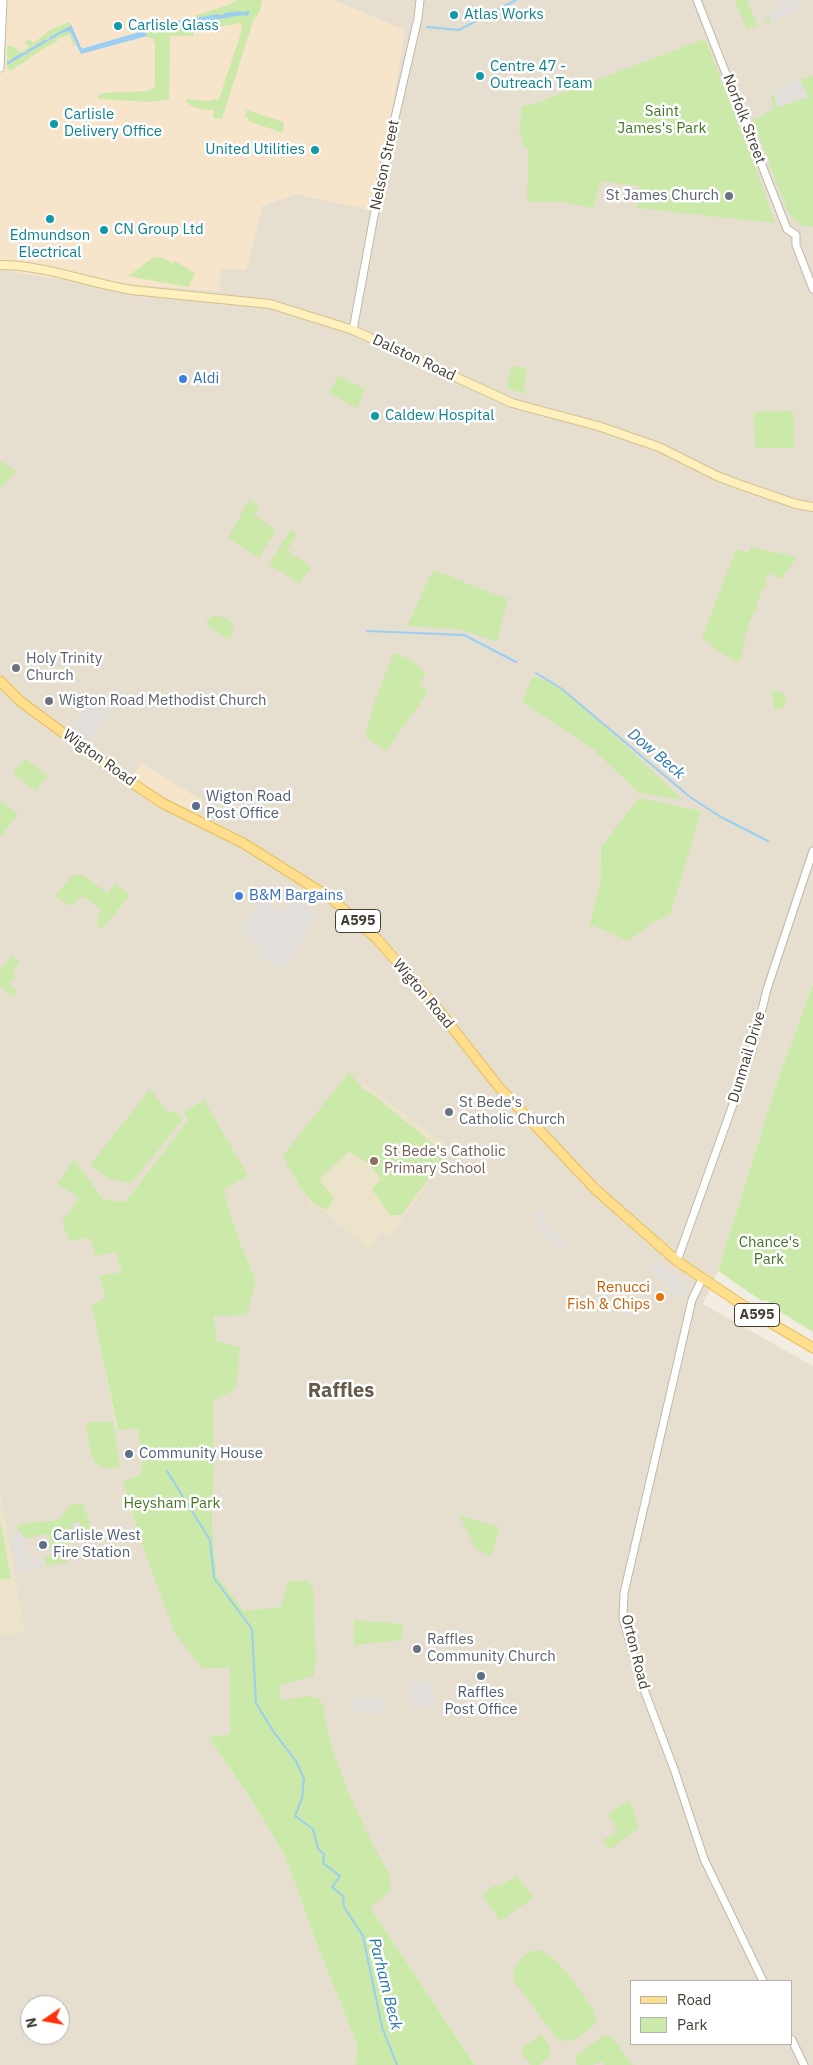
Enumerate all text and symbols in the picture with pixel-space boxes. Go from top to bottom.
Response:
place label: Atlas Works [464,6,544,24]
marker: Atlas Works [448,9,460,21]
place label: Carlisle Glass [128,17,219,35]
marker: Carlisle Glass [112,20,124,32]
place label: Centre 47 - Outreach Team [490,58,593,93]
marker: Centre 47 - Outreach Team [474,70,486,82]
street label: Norfolk Street [719,72,769,166]
park label: Saint James's Park [618,103,706,138]
place label: Carlisle Delivery Office [64,106,162,141]
marker: Carlisle Delivery Office [48,118,60,130]
street label: Nelson Street [367,118,403,212]
place label: United Utilities [205,141,305,159]
marker: United Utilities [309,144,321,156]
place label: St James Church [606,187,719,205]
marker: St James Church [723,190,735,202]
marker: Edmundson Electrical [44,213,56,225]
place label: CN Group Ltd [114,221,204,239]
marker: CN Group Ltd [98,224,110,236]
place label: Edmundson Electrical [10,227,90,262]
street label: Dalston Road [370,331,458,385]
place label: Aldi [193,370,219,388]
marker: Aldi [177,373,189,385]
place label: Caldew Hospital [385,407,494,425]
marker: Caldew Hospital [369,410,381,422]
place label: Holy Trinity Church [26,650,102,685]
marker: Holy Trinity Church [10,662,22,674]
place label: Wigton Road Methodist Church [59,692,267,710]
marker: Wigton Road Methodist Church [43,695,55,707]
water label: Dow Beck [624,725,688,783]
street label: Wigton Road [59,726,139,790]
place label: Wigton Road Post Office [206,788,291,823]
marker: Wigton Road Post Office [190,800,202,812]
place label: B&M Bargains [249,887,343,905]
marker: B&M Bargains [233,890,245,902]
road number: A595 [336,909,380,932]
street label: Wigton Road [389,956,457,1032]
street label: Dunmail Drive [725,1009,769,1105]
place label: St Bede's Catholic Church [459,1094,565,1129]
marker: St Bede's Catholic Church [443,1106,455,1118]
place label: St Bede's Catholic Primary School [384,1143,506,1178]
marker: St Bede's Catholic Primary School [368,1155,380,1167]
park label: Chance's Park [739,1234,799,1269]
place label: Renucci Fish & Chips [567,1279,650,1314]
marker: Renucci Fish & Chips [654,1291,666,1303]
road number: A595 [734,1304,780,1326]
district label: Raffles [308,1379,374,1403]
place label: Community House [139,1445,263,1463]
marker: Community House [123,1448,135,1460]
park label: Heysham Park [123,1495,221,1513]
place label: Carlisle West Fire Station [53,1527,141,1562]
marker: Carlisle West Fire Station [37,1539,49,1551]
street label: Orton Road [617,1613,653,1691]
place label: Raffles Community Church [427,1631,556,1666]
marker: Raffles Community Church [411,1643,423,1655]
marker: Raffles Post Office [475,1670,487,1682]
place label: Raffles Post Office [445,1684,517,1719]
water label: Parham Beck [364,1936,406,2032]
legend [630,1980,793,2045]
text: Road [677,1990,712,2009]
north arrow [20,1995,70,2045]
text: Park [677,2015,707,2034]
text: N [21,2016,41,2030]

